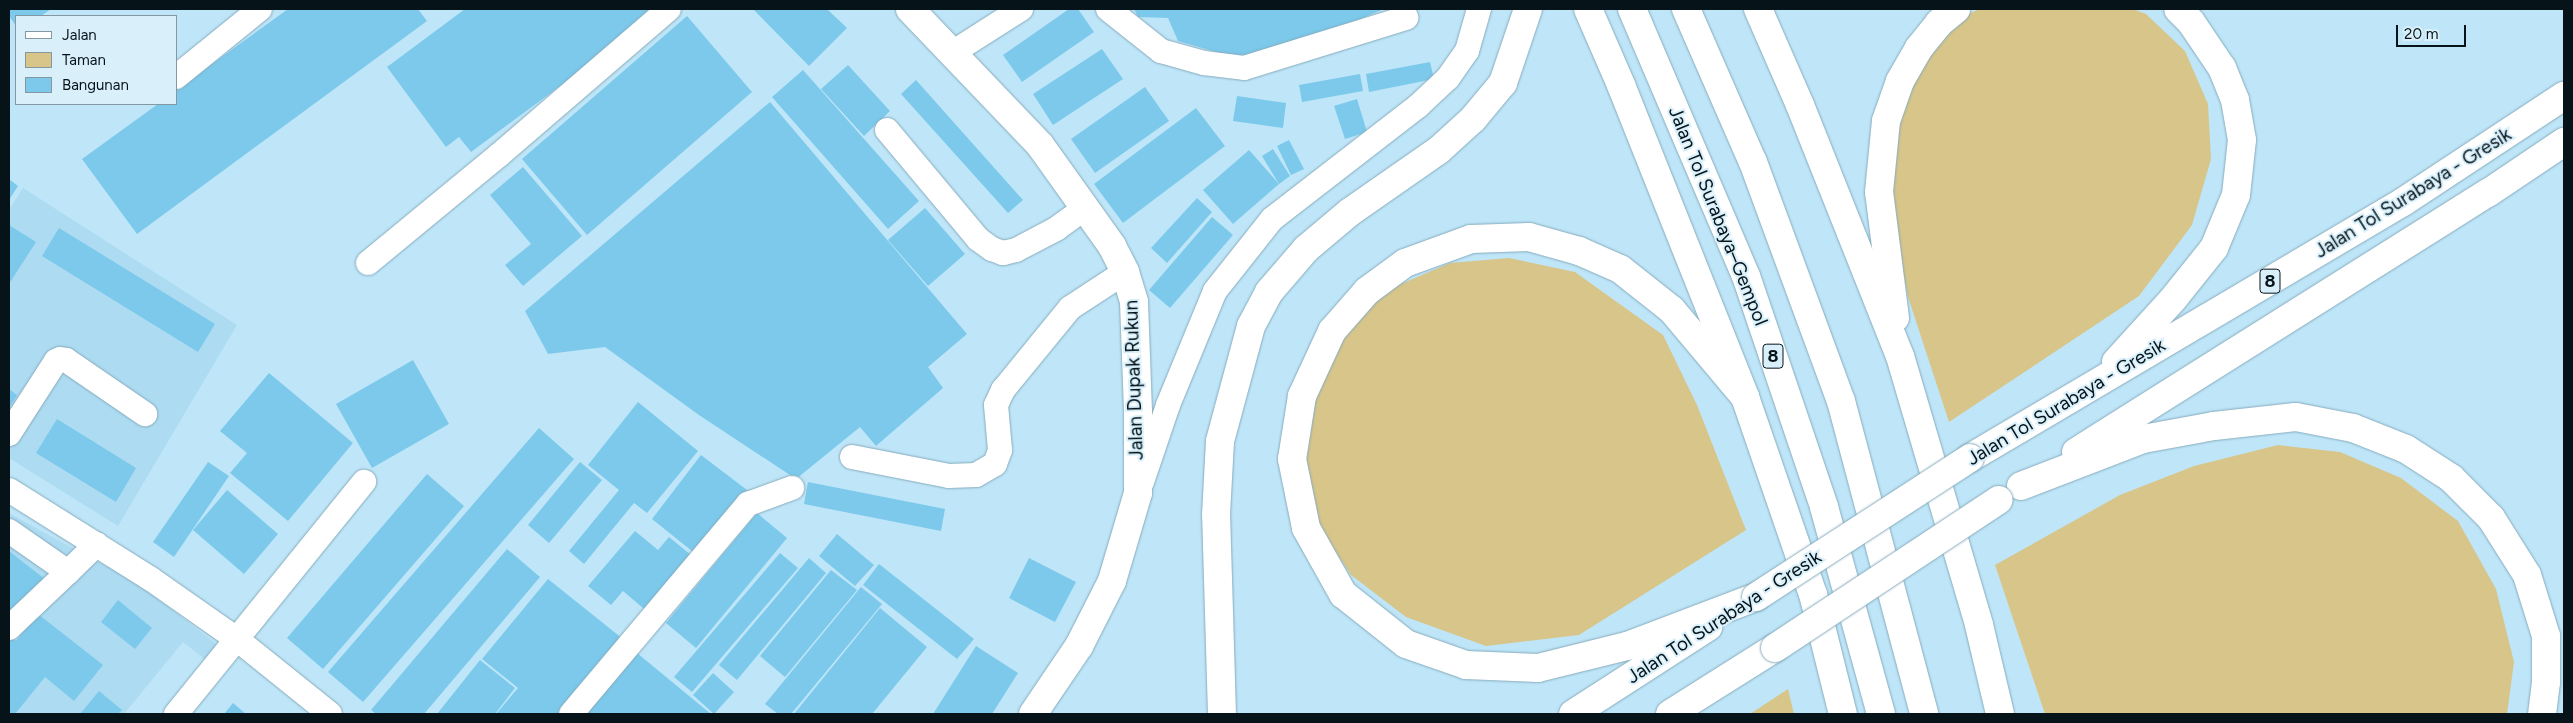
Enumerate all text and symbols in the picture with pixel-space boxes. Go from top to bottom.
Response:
legend [15,15,178,105]
scale bar [2398,15,2468,47]
text: 20 m [2404,25,2438,43]
text: Jalan [62,26,97,44]
text: Taman [62,51,106,69]
text: Bangunan [62,76,129,94]
street label: Jalan Tol Surabaya–Gempol [1664,103,1772,329]
street label: Jalan Tol Surabaya - Gresik [2311,123,2515,263]
road number: 8 [2259,266,2281,296]
street label: Jalan Dupak Rukun [1120,300,1148,460]
street label: Jalan Tol Surabaya - Gresik [1963,334,2169,470]
road number: 8 [1762,341,1784,372]
street label: Jalan Tol Surabaya - Gresik [1622,546,1826,688]

